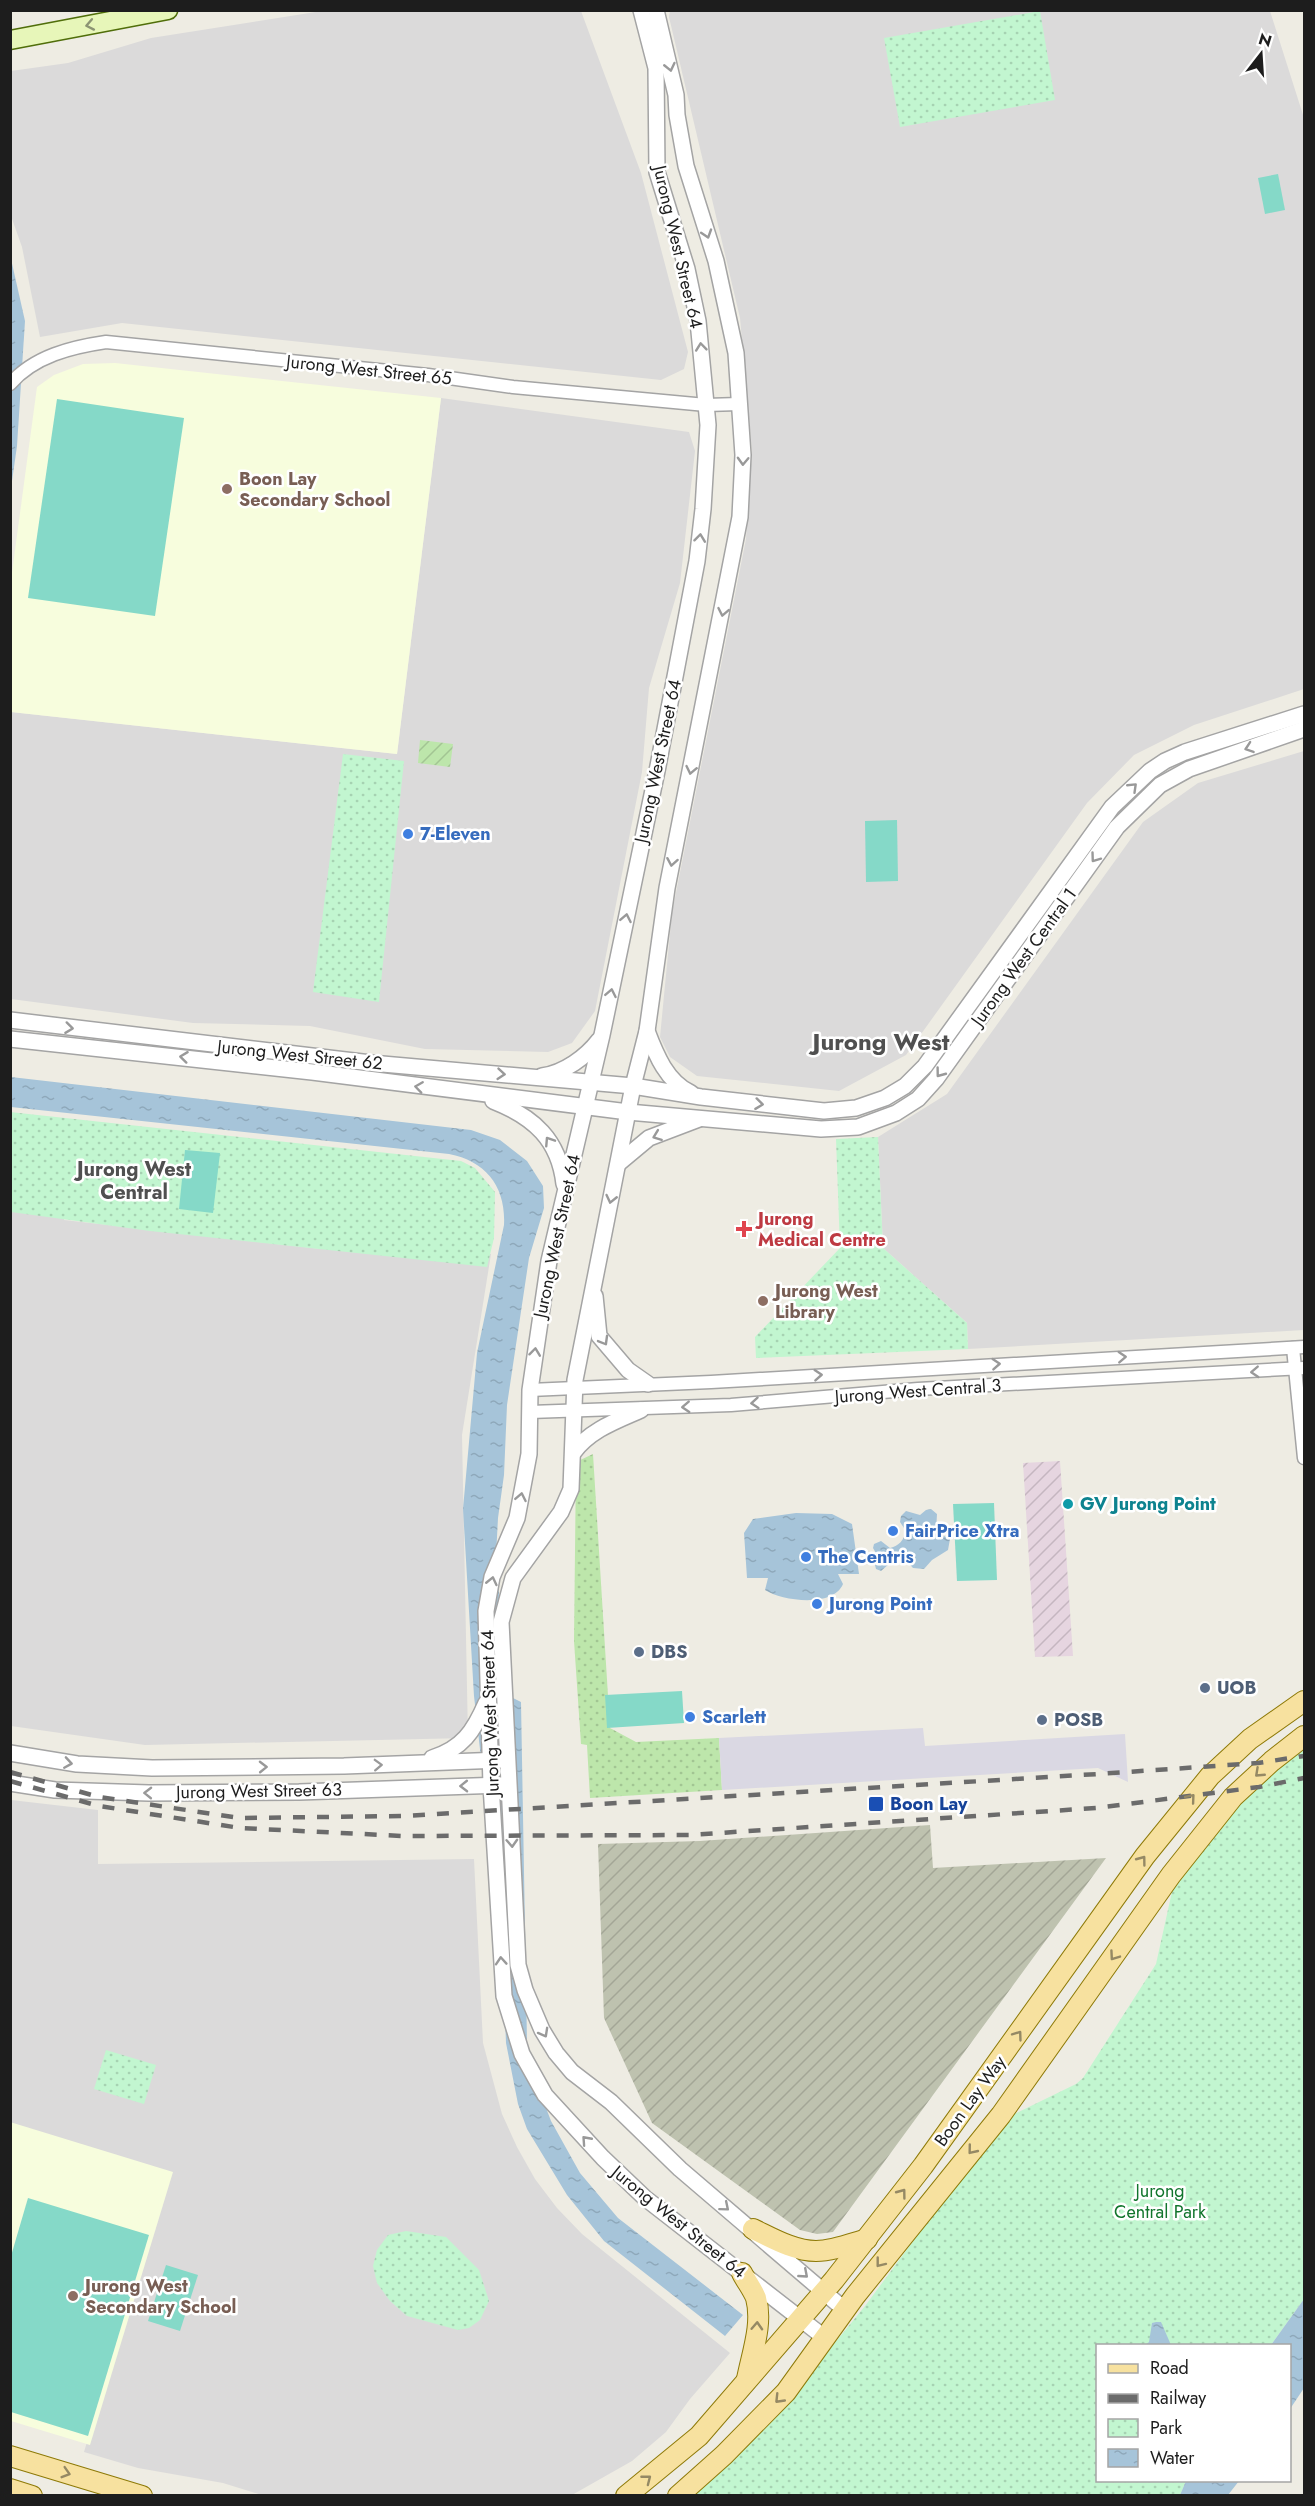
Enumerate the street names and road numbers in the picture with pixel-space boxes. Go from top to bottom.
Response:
street label: Jurong West Street 64 [646,161,709,331]
street label: Jurong West Street 65 [283,348,453,392]
street label: Jurong West Street 64 [628,677,688,847]
street label: Jurong West Central 1 [964,883,1083,1033]
street label: Jurong West Street 62 [214,1033,384,1077]
street label: Jurong West Street 64 [527,1152,587,1322]
street label: Jurong West Central 3 [832,1372,1002,1410]
street label: Jurong West Street 64 [474,1629,506,1799]
street label: Jurong West Street 63 [174,1777,342,1805]
street label: Boon Lay Way [928,2050,1012,2152]
street label: Jurong West Street 64 [605,2158,752,2284]

